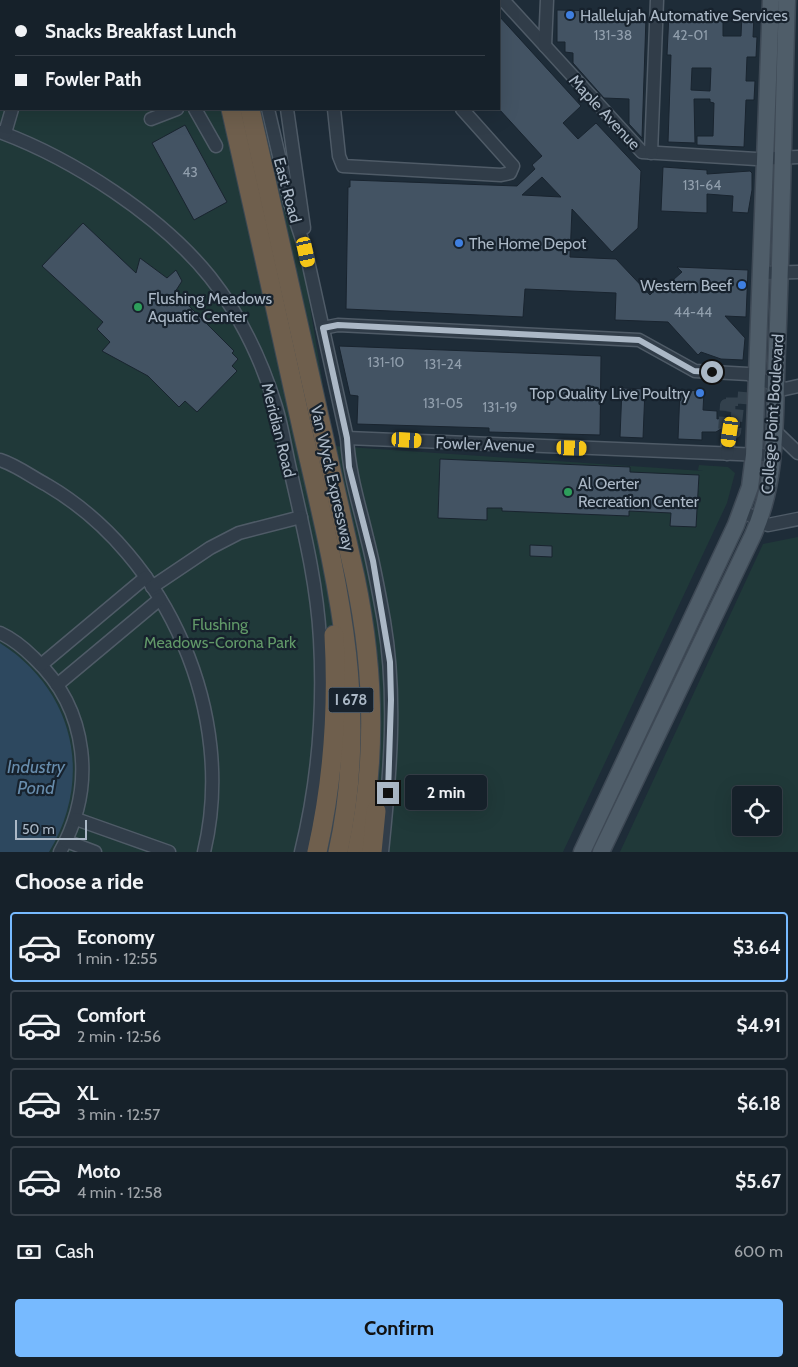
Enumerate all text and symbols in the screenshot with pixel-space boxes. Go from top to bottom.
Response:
place label: Hallelujah Automative Services [580,6,788,25]
marker: Hallelujah Automative Services [564,9,576,21]
text: Snacks Breakfast Lunch [45,20,237,43]
house number: 131-38 [594,26,632,44]
house number: 42-01 [672,26,708,44]
text: Fowler Path [45,68,141,91]
street label: Maple Avenue [565,71,644,154]
street label: East Road [270,155,305,225]
house number: 43 [182,163,198,181]
house number: 131-64 [683,176,721,194]
place label: The Home Depot [469,234,587,253]
car [295,236,316,268]
marker: The Home Depot [453,237,465,249]
place label: Western Beef [640,276,733,295]
marker: Western Beef [736,279,748,291]
place label: Flushing Meadows Aquatic Center [148,289,273,326]
marker: Flushing Meadows Aquatic Center [132,301,144,313]
house number: 44-44 [674,303,712,321]
street label: College Point Boulevard [757,333,788,495]
house number: 131-10 [368,353,405,371]
house number: 131-24 [424,355,462,373]
route start [701,361,723,383]
street label: Meridian Road [258,381,299,479]
place label: Top Quality Live Poultry [530,384,690,403]
marker: Top Quality Live Poultry [694,387,706,399]
house number: 131-05 [423,394,463,412]
house number: 131-19 [483,398,518,416]
street label: Van Wyck Expressway [307,403,359,553]
car [720,416,739,448]
car [391,432,422,448]
street label: Fowler Avenue [435,433,535,456]
car [556,440,587,456]
place label: Al Oerter Recreation Center [578,474,700,511]
marker: Al Oerter Recreation Center [562,486,574,498]
park label: Flushing Meadows-Corona Park [144,615,297,652]
road number: I 678 [328,688,374,712]
water label: Industry Pond [7,756,66,799]
callout: 2 min [406,776,488,810]
route end [377,782,399,804]
text: 2 min [427,783,465,802]
map controls [732,786,782,836]
button: locate [732,786,782,836]
scale bar [15,817,88,840]
text: 50 m [22,820,55,838]
text: Choose a ride [15,868,144,895]
icon: car [17,925,62,970]
text: Economy [77,926,155,949]
text: $3.64 [733,936,781,959]
text: 1 min · 12:55 [77,949,157,968]
icon: car [17,1003,62,1048]
text: Comfort [77,1004,146,1027]
text: $4.91 [737,1014,781,1037]
text: 2 min · 12:56 [77,1027,161,1046]
icon: car [17,1081,62,1126]
text: XL [77,1082,98,1105]
text: $6.18 [737,1092,781,1115]
text: 3 min · 12:57 [77,1105,160,1124]
icon: car [17,1159,62,1204]
text: Moto [77,1160,121,1183]
text: $5.67 [735,1170,781,1193]
text: 4 min · 12:58 [77,1183,163,1202]
icon: cash [15,1238,43,1266]
text: Cash [55,1240,94,1263]
text: 600 m [734,1242,783,1261]
button: Confirm [15,1299,783,1357]

